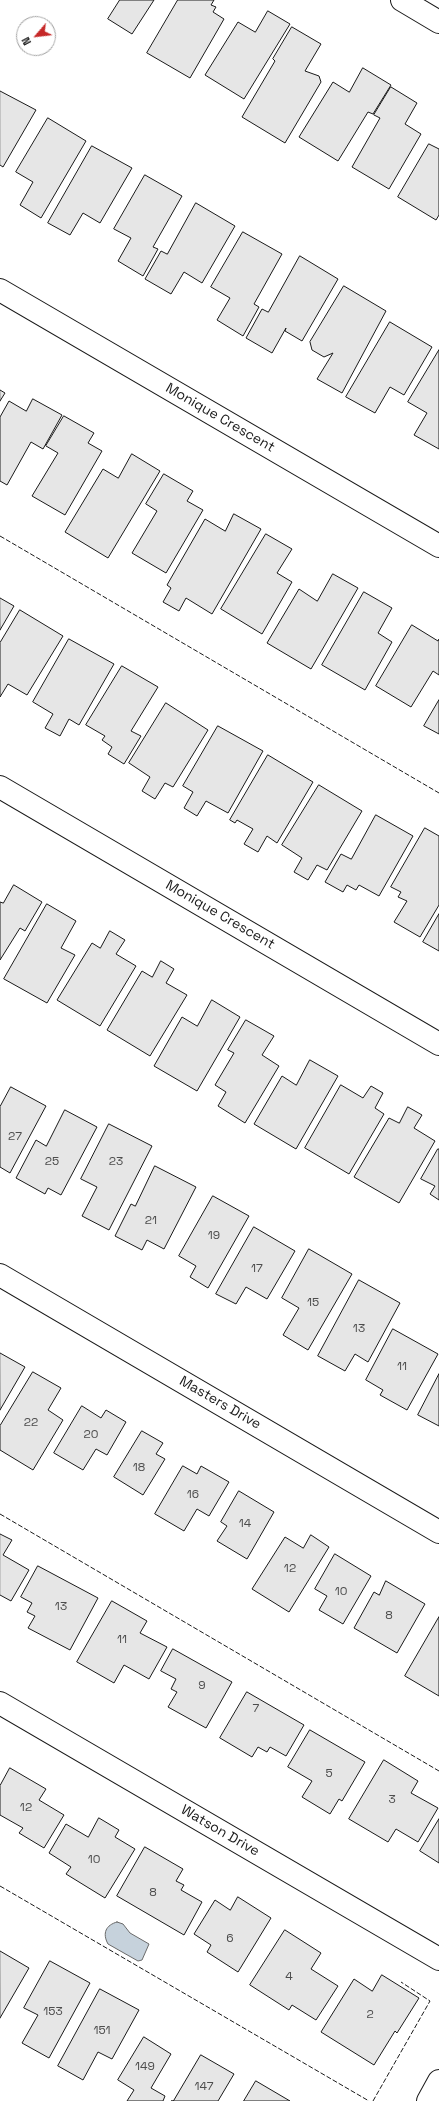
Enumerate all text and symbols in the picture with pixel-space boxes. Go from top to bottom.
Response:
north arrow [16,16,56,56]
text: N [18,35,34,48]
street label: Monique Crescent [162,380,278,456]
street label: Monique Crescent [162,877,278,953]
house number: 27 [8,1130,22,1144]
house number: 25 [45,1155,59,1169]
house number: 23 [109,1155,123,1169]
house number: 21 [145,1214,157,1228]
house number: 19 [208,1229,220,1243]
house number: 17 [251,1262,263,1276]
house number: 15 [307,1296,319,1310]
house number: 13 [353,1322,365,1336]
house number: 11 [397,1360,407,1374]
street label: Masters Drive [176,1373,264,1433]
house number: 22 [24,1416,38,1430]
house number: 20 [84,1428,98,1442]
house number: 18 [133,1461,145,1475]
house number: 16 [187,1488,199,1502]
house number: 14 [239,1517,251,1531]
house number: 12 [284,1562,296,1576]
house number: 10 [335,1585,347,1599]
house number: 13 [55,1600,67,1614]
house number: 8 [385,1609,393,1623]
house number: 11 [117,1633,127,1647]
house number: 9 [198,1679,206,1693]
house number: 7 [253,1702,259,1716]
house number: 5 [325,1767,333,1781]
house number: 3 [388,1793,396,1807]
house number: 12 [20,1801,32,1815]
street label: Watson Drive [178,1802,262,1860]
house number: 10 [88,1853,100,1867]
house number: 8 [149,1886,157,1900]
house number: 6 [226,1932,234,1946]
house number: 4 [285,1970,293,1984]
house number: 153 [43,2005,63,2019]
house number: 2 [366,2008,374,2022]
house number: 151 [93,2024,111,2038]
house number: 149 [135,2060,155,2074]
house number: 147 [195,2080,213,2094]

